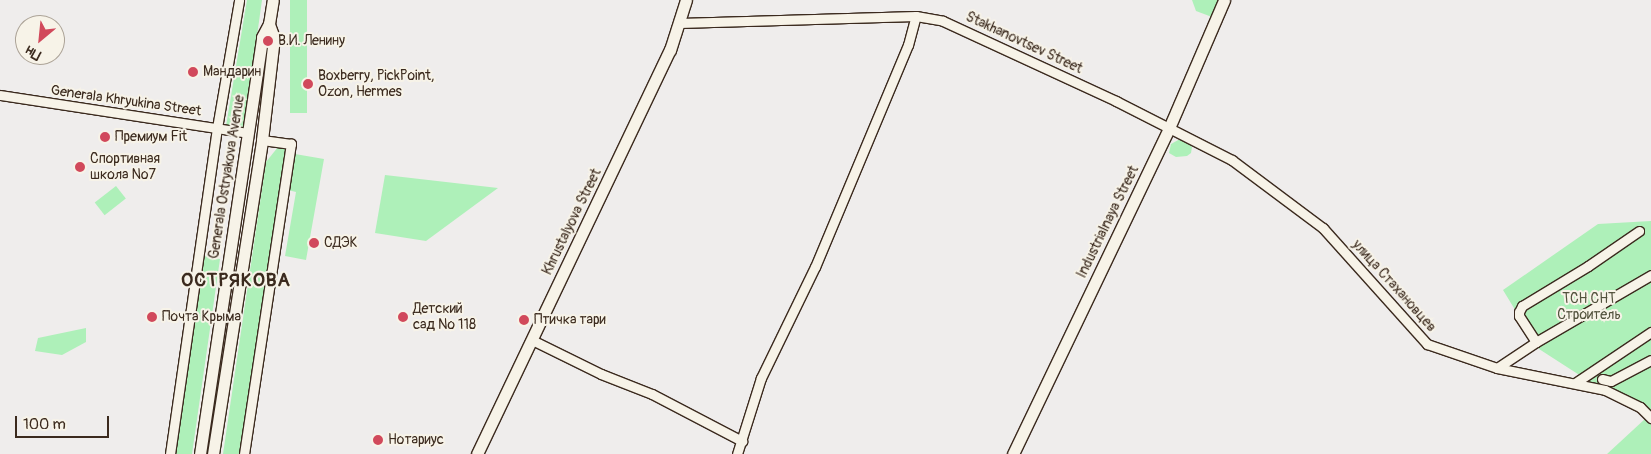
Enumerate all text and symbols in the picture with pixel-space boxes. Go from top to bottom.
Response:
street label: Stakhanovtsev Street [963,9,1085,77]
north arrow [15,15,65,65]
place label: В.И. Ленину [278,33,345,49]
marker: В.И. Ленину [262,35,274,47]
text: Пн [22,42,44,64]
place label: Мандарин [203,64,261,80]
marker: Мандарин [187,66,199,78]
place label: Boxberry, PickPoint, Ozon, Hermes [318,68,434,100]
marker: Boxberry, PickPoint, Ozon, Hermes [302,78,314,90]
street label: Generala Khryukina Street [50,82,202,120]
street label: Generala Ostryakova Avenue [206,94,248,260]
place label: Премиум Fit [115,129,187,145]
marker: Премиум Fit [99,131,111,143]
place label: Спортивная школа №7 [90,151,160,184]
marker: Спортивная школа №7 [74,161,86,173]
street label: Industrialnaya Street [1074,163,1142,281]
street label: Khrustalyova Street [539,166,605,278]
place label: СДЭК [324,235,357,251]
marker: СДЭК [308,237,320,249]
street label: улица Стахановцев [1348,237,1440,335]
district label: ОСТРЯКОВА [180,270,292,292]
park label: ТСН СНТ Строитель [1557,291,1621,324]
place label: Детский сад № 118 [413,301,476,334]
place label: Почта Крыма [162,309,241,325]
marker: Почта Крыма [146,311,158,323]
marker: Детский сад № 118 [397,311,409,323]
place label: Птичка тари [534,312,606,328]
marker: Птичка тари [518,314,530,326]
scale bar [18,406,111,438]
text: 100 m [23,415,66,434]
place label: Нотариус [388,432,444,448]
marker: Нотариус [372,434,384,446]

